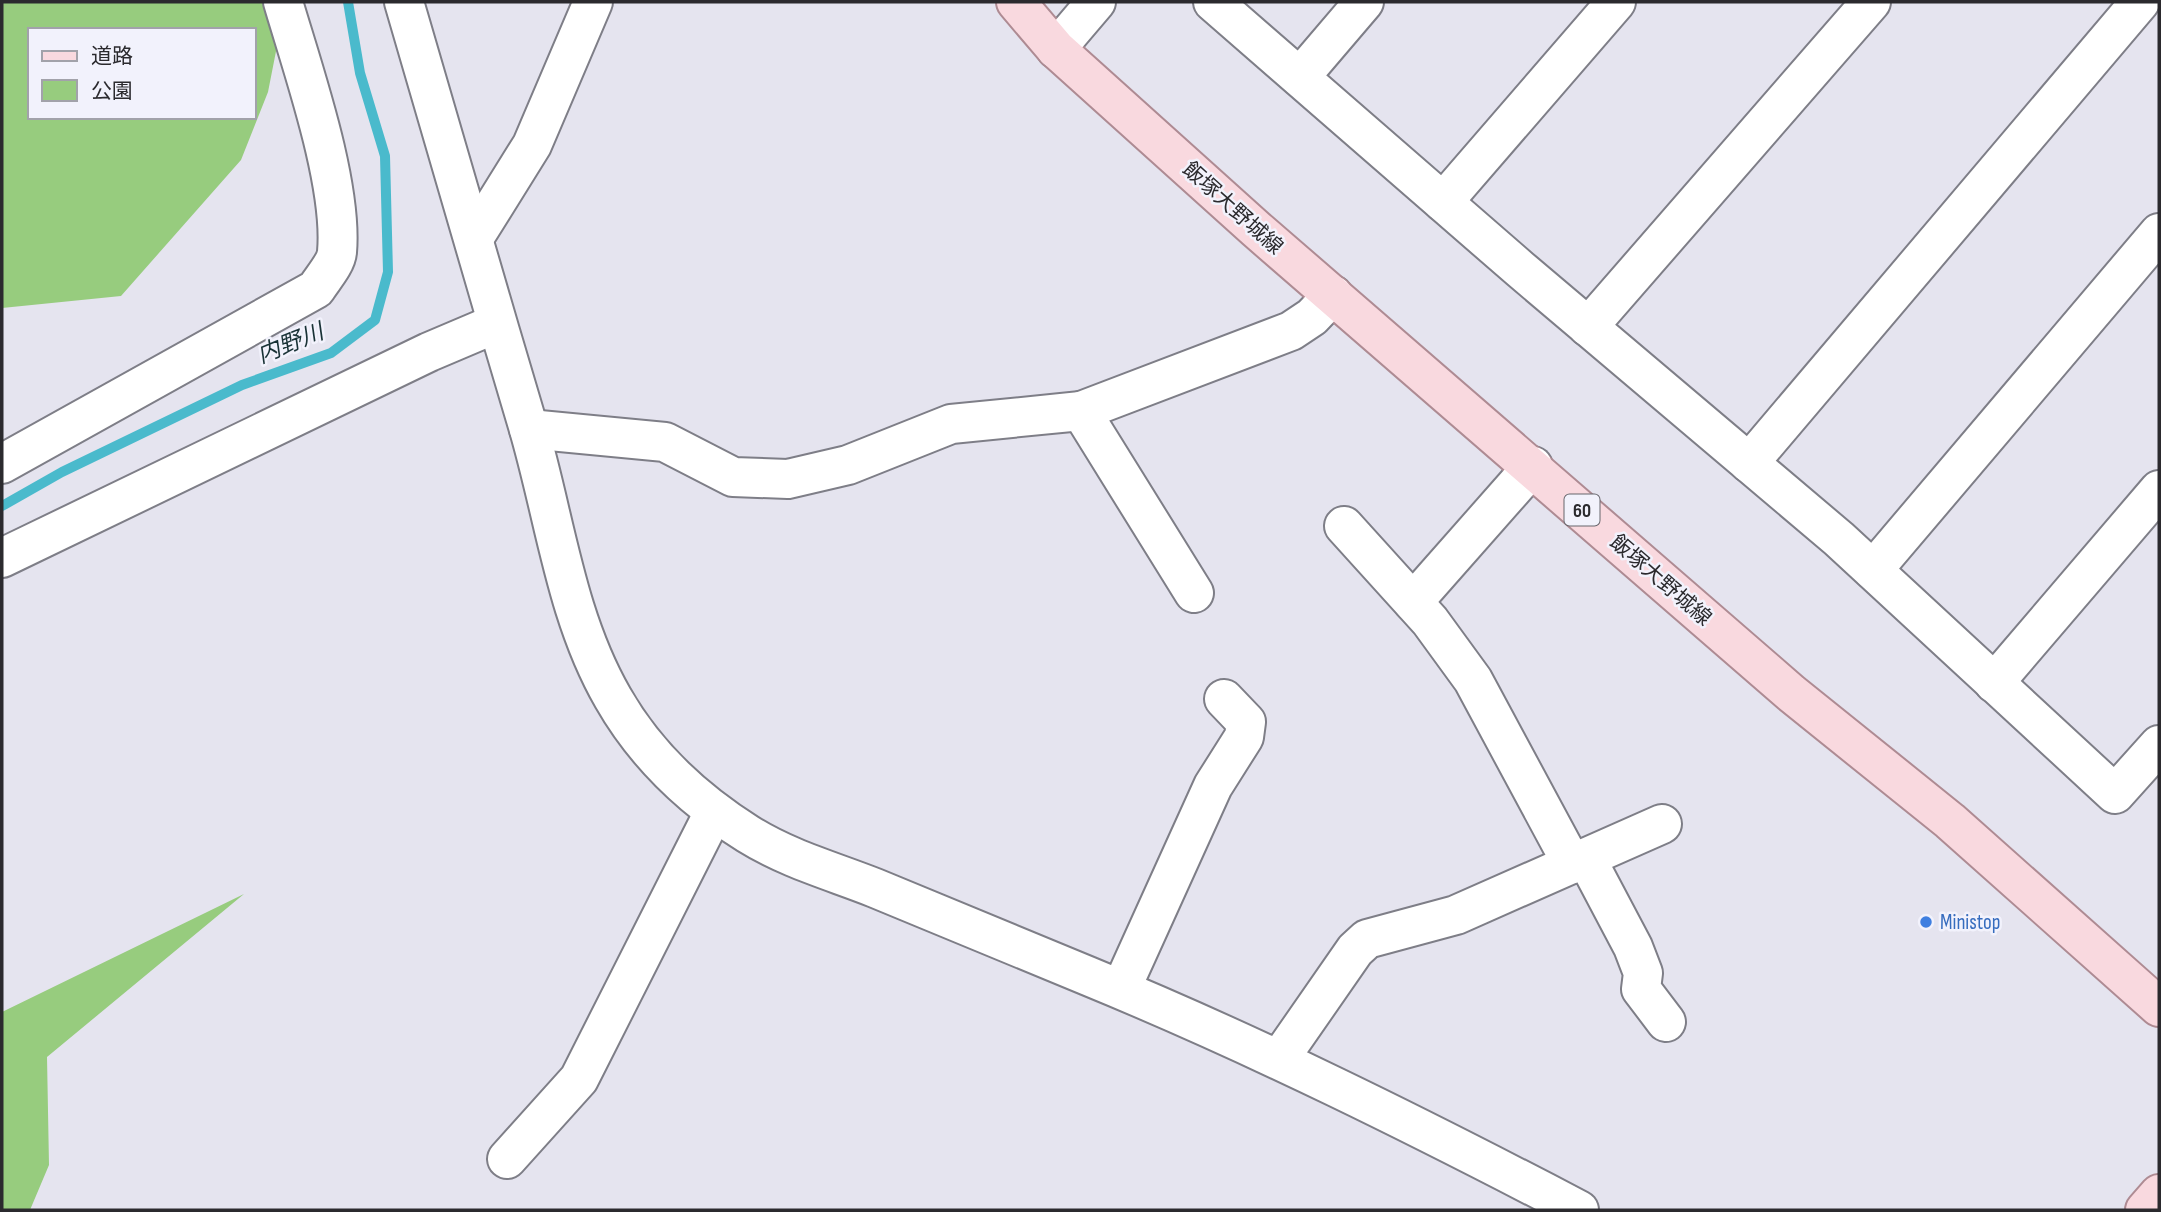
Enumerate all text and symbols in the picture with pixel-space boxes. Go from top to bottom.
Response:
legend [28,28,256,119]
text: 道路 [91,44,133,69]
text: 公園 [91,79,133,104]
street label: 飯塚大野城線 [1177,157,1288,260]
water label: 内野川 [253,317,330,370]
road number: 60 [1564,495,1600,526]
street label: 飯塚大野城線 [1605,530,1716,631]
place label: Ministop [1940,910,2000,935]
marker: Ministop [1918,914,1934,930]

